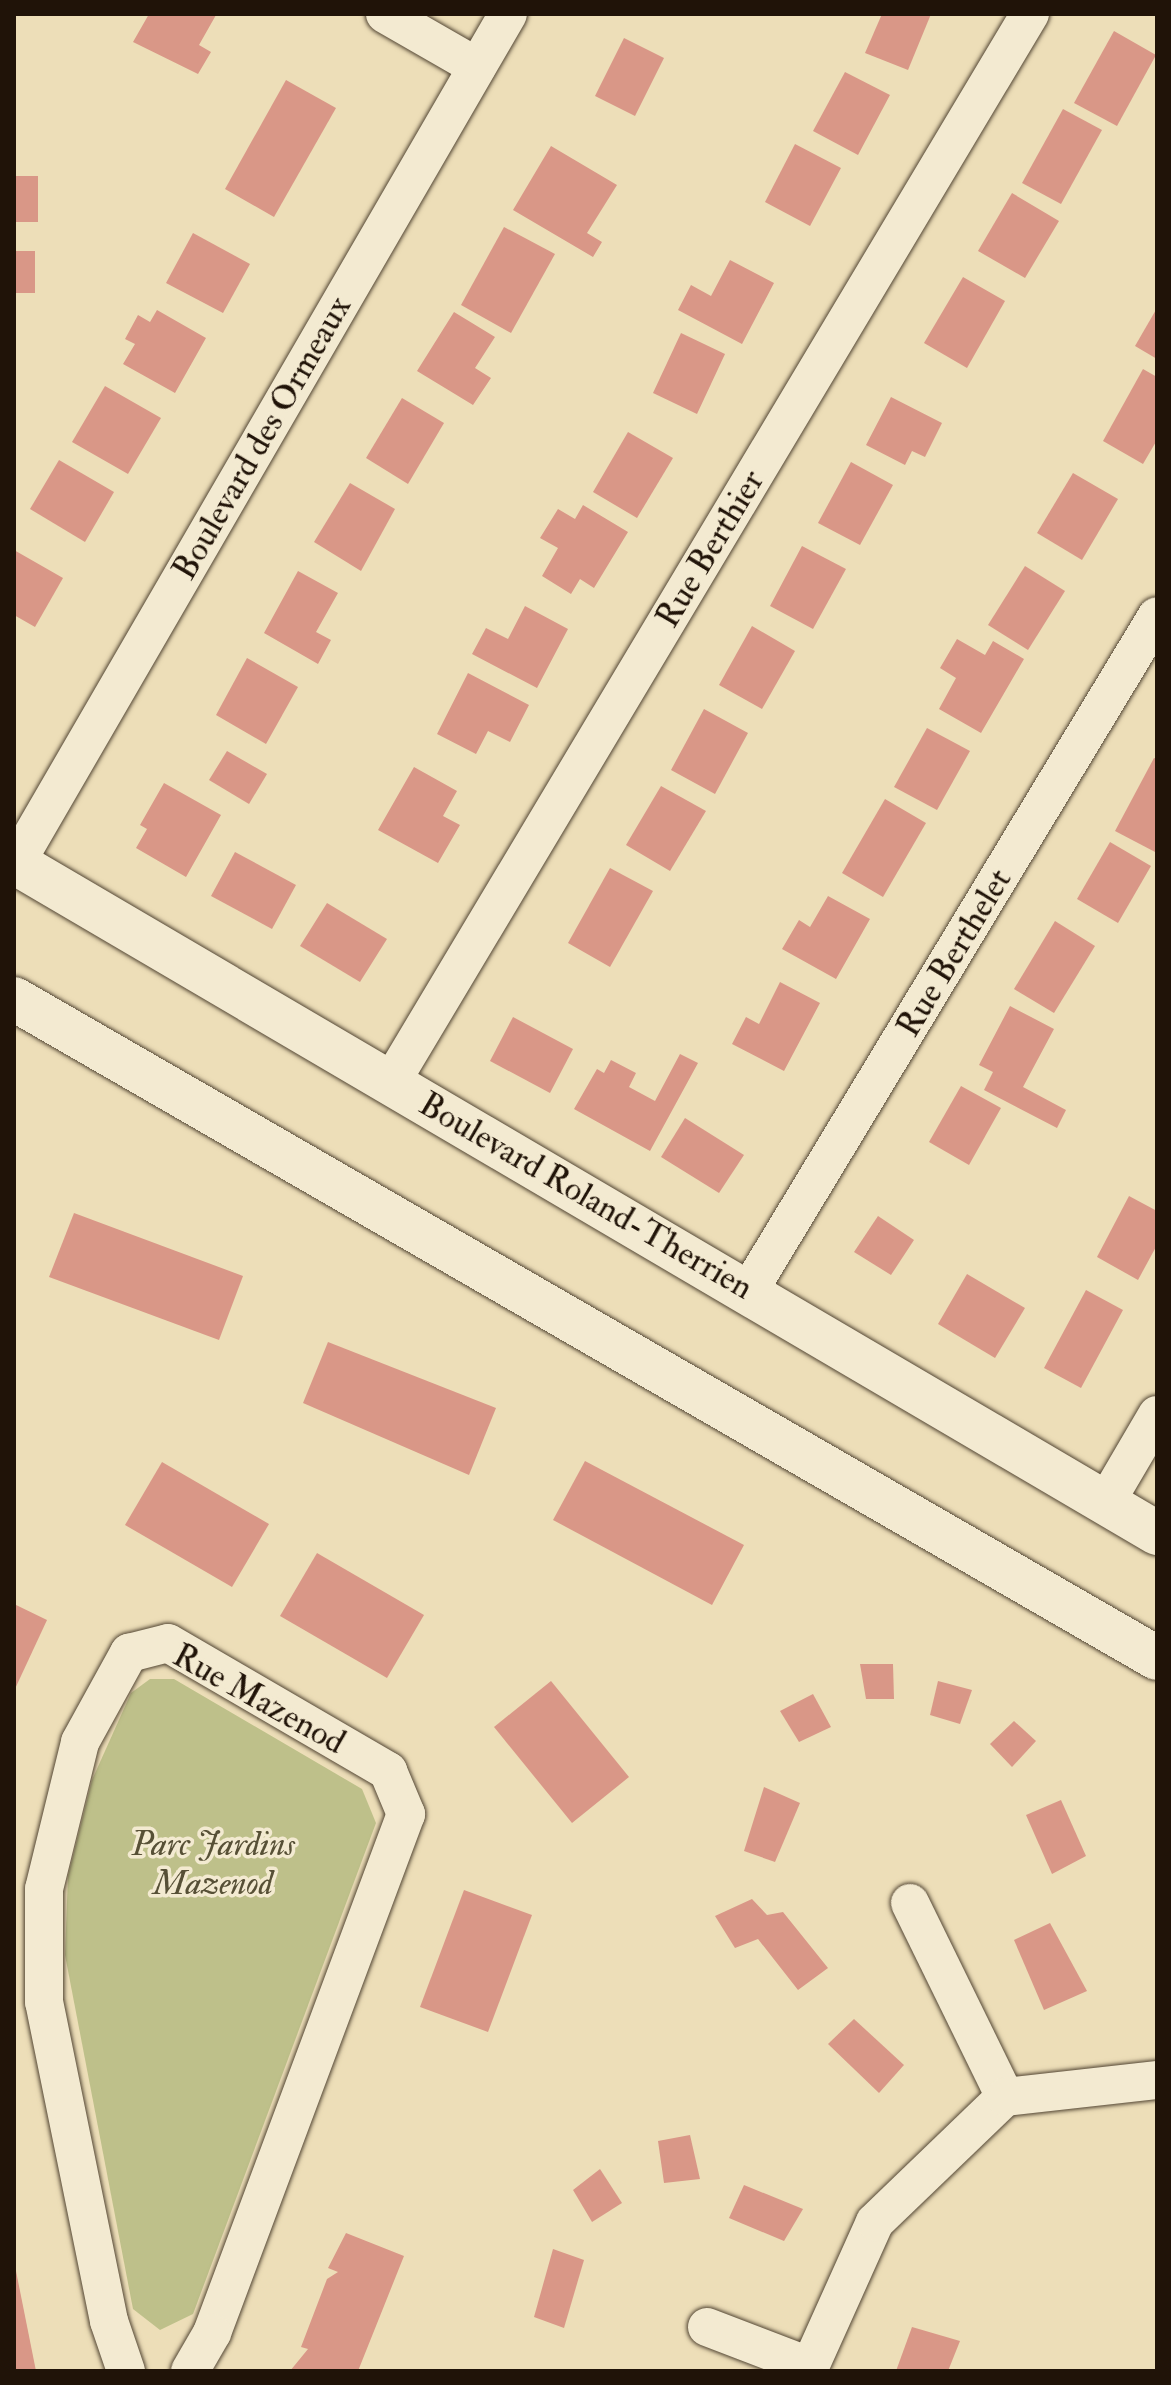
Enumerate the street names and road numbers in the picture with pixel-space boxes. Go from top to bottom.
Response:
street label: Boulevard des Ormeaux [164,289,360,587]
street label: Rue Berthier [647,463,773,635]
street label: Rue Berthelet [888,861,1020,1045]
street label: Boulevard Roland-Therrien [412,1084,760,1308]
street label: Rue Mazenod [166,1635,352,1763]

